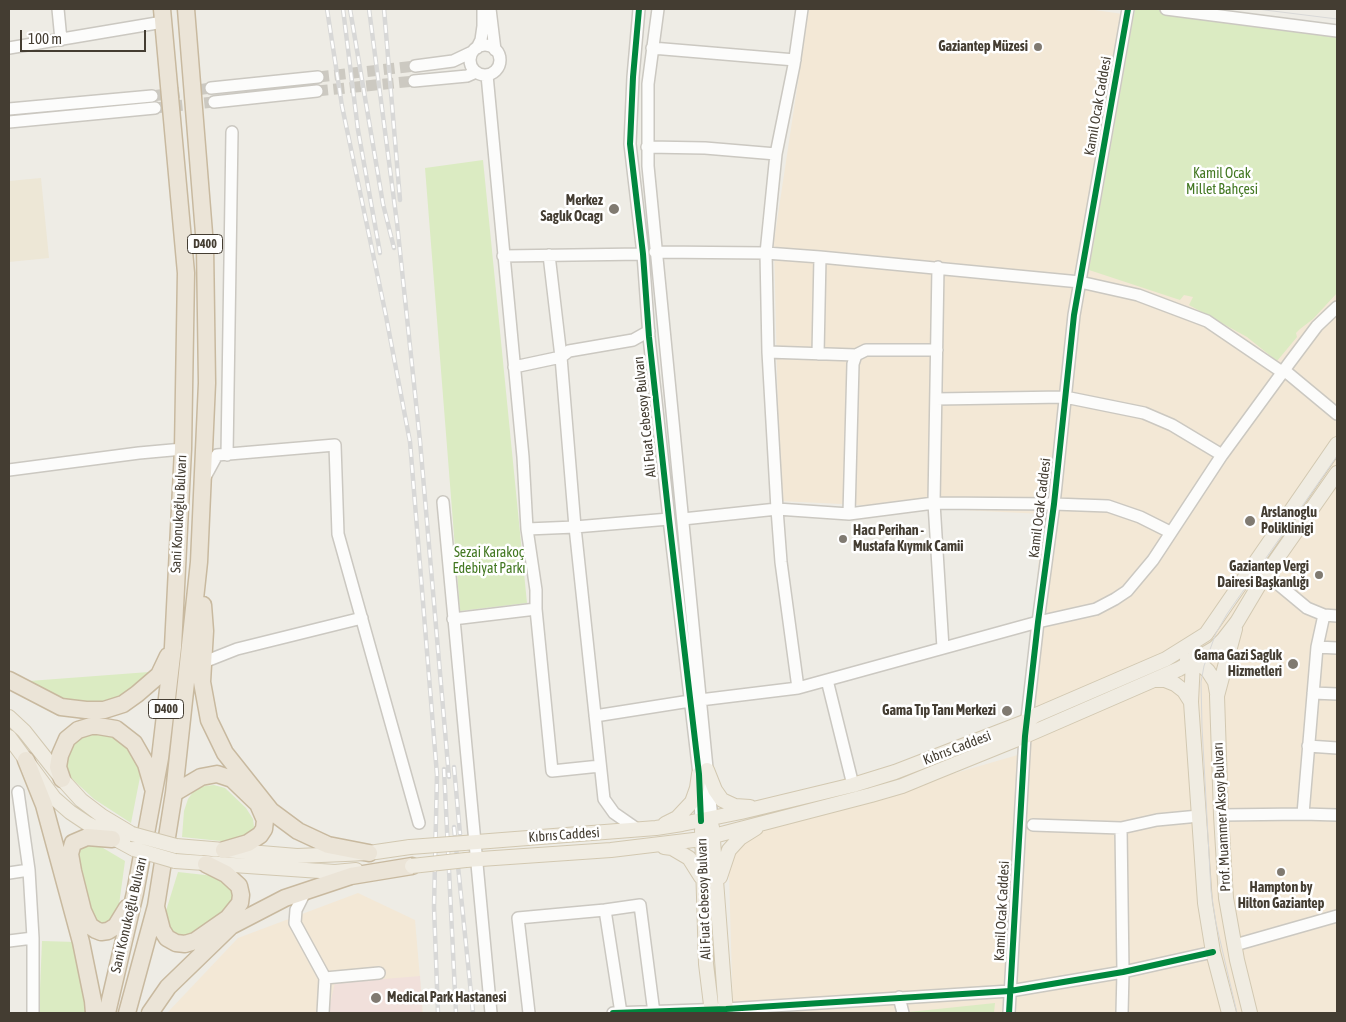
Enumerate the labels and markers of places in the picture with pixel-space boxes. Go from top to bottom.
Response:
place label: Gaziantep Müzesi [938,39,1028,55]
marker: Gaziantep Müzesi [1032,41,1044,53]
place label: Merkez Saglık Ocagı [540,193,603,226]
marker: Merkez Saglık Ocagı [607,202,621,216]
place label: Arslanoglu Poliklinigi [1261,505,1317,538]
marker: Arslanoglu Poliklinigi [1243,514,1257,528]
place label: Hacı Perihan - Mustafa Kıymık Camii [853,523,963,556]
marker: Hacı Perihan - Mustafa Kıymık Camii [837,533,849,545]
place label: Gaziantep Vergi Dairesi Başkanlığı [1217,559,1309,592]
marker: Gaziantep Vergi Dairesi Başkanlığı [1313,569,1325,581]
place label: Gama Gazi Saglık Hizmetleri [1194,648,1282,680]
marker: Gama Gazi Saglık Hizmetleri [1286,657,1300,671]
place label: Gama Tıp Tanı Merkezi [882,703,996,719]
marker: Gama Tıp Tanı Merkezi [1000,704,1014,718]
marker: Hampton by Hilton Gaziantep [1275,866,1287,878]
place label: Hampton by Hilton Gaziantep [1238,880,1324,912]
place label: Medical Park Hastanesi [387,990,507,1006]
marker: Medical Park Hastanesi [369,991,383,1005]

